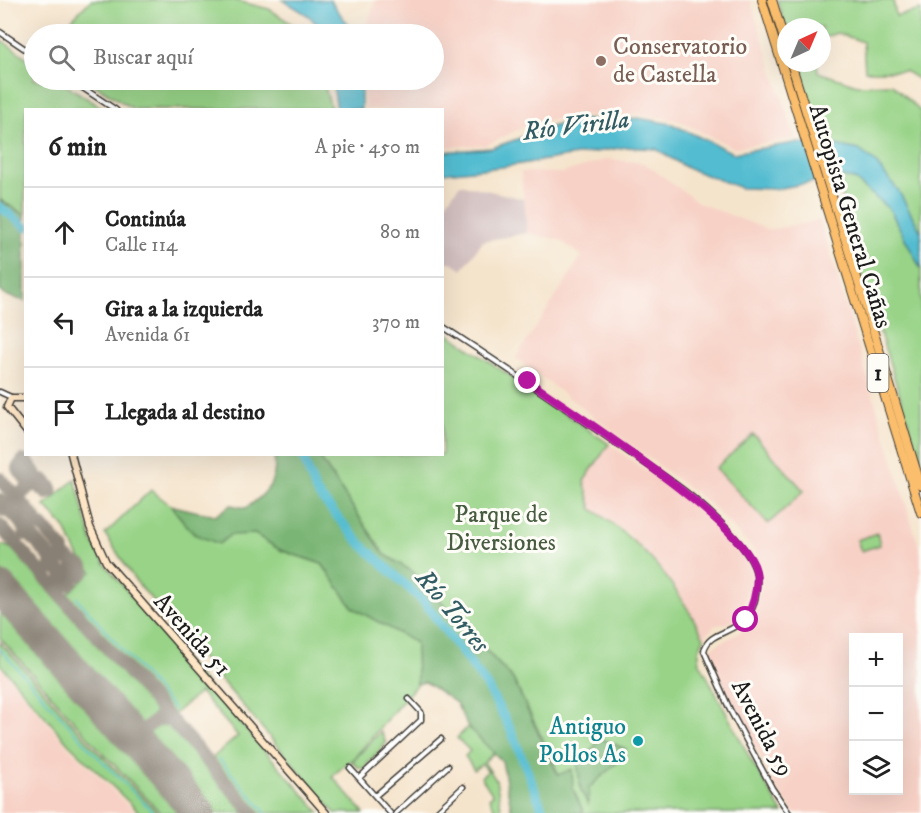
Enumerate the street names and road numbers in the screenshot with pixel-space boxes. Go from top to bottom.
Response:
street label: Autopista General Cañas [802,100,898,332]
road number: 1 [868,354,888,392]
street label: Avenida 51 [147,587,237,683]
street label: Avenida 59 [724,675,800,781]

